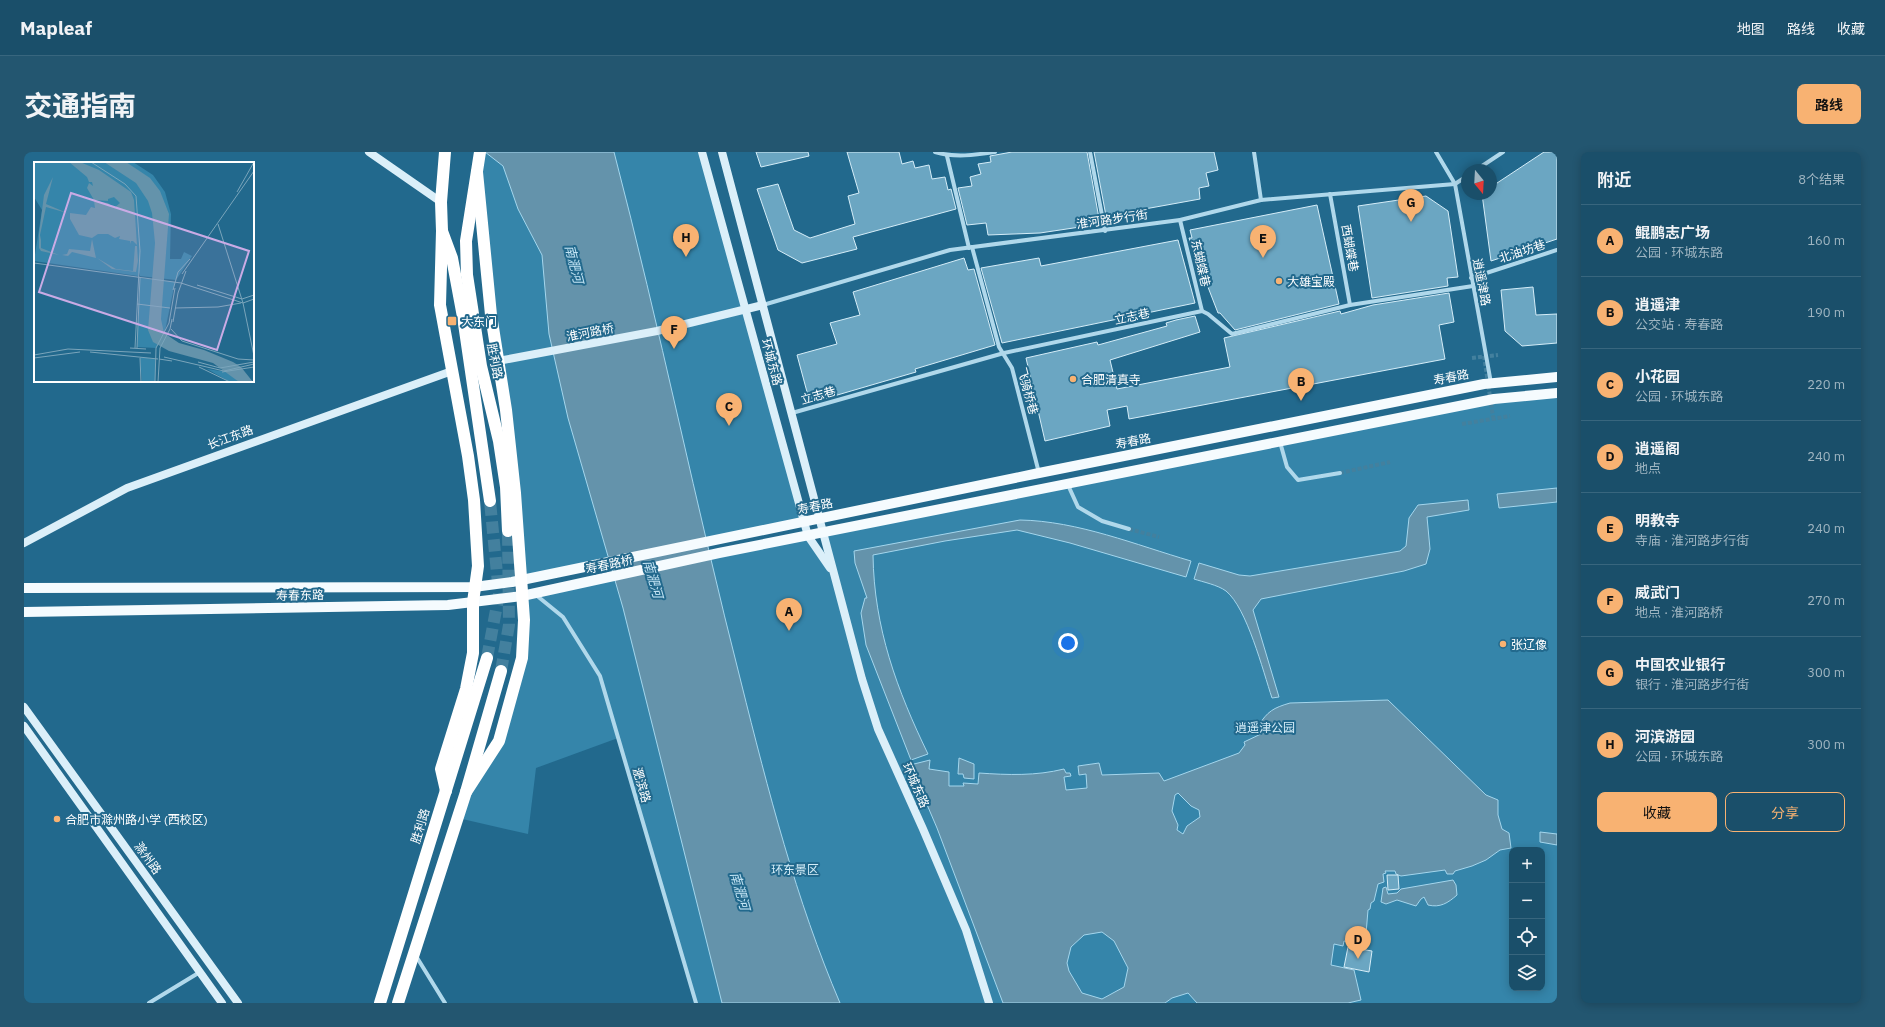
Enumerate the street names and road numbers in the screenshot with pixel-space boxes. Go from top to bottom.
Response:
street label: 淮河路步行街 [1075,207,1149,231]
street label: 西蝴蝶巷 [1338,223,1362,273]
street label: 北油坊巷 [1497,236,1547,266]
street label: 东蝴蝶巷 [1188,238,1214,288]
street label: 逍遥津路 [1470,257,1494,307]
street label: 立志巷 [1113,305,1151,327]
street label: 淮河路桥 [565,320,615,344]
street label: 环城东路 [759,337,785,387]
street label: 胜利路 [484,342,506,380]
street label: 飞骑桥巷 [1015,366,1041,416]
street label: 寿春路 [1432,366,1470,388]
street label: 立志巷 [799,383,837,407]
street label: 长江东路 [205,422,255,452]
street label: 寿春路 [1114,430,1152,452]
street label: 寿春路 [796,495,834,517]
street label: 寿春路桥 [584,552,634,576]
street label: 寿春东路 [276,587,324,603]
street label: 环城东路 [899,760,933,810]
street label: 淝滨路 [630,766,654,804]
street label: 胜利路 [408,807,432,845]
street label: 滁州路 [131,839,165,877]

